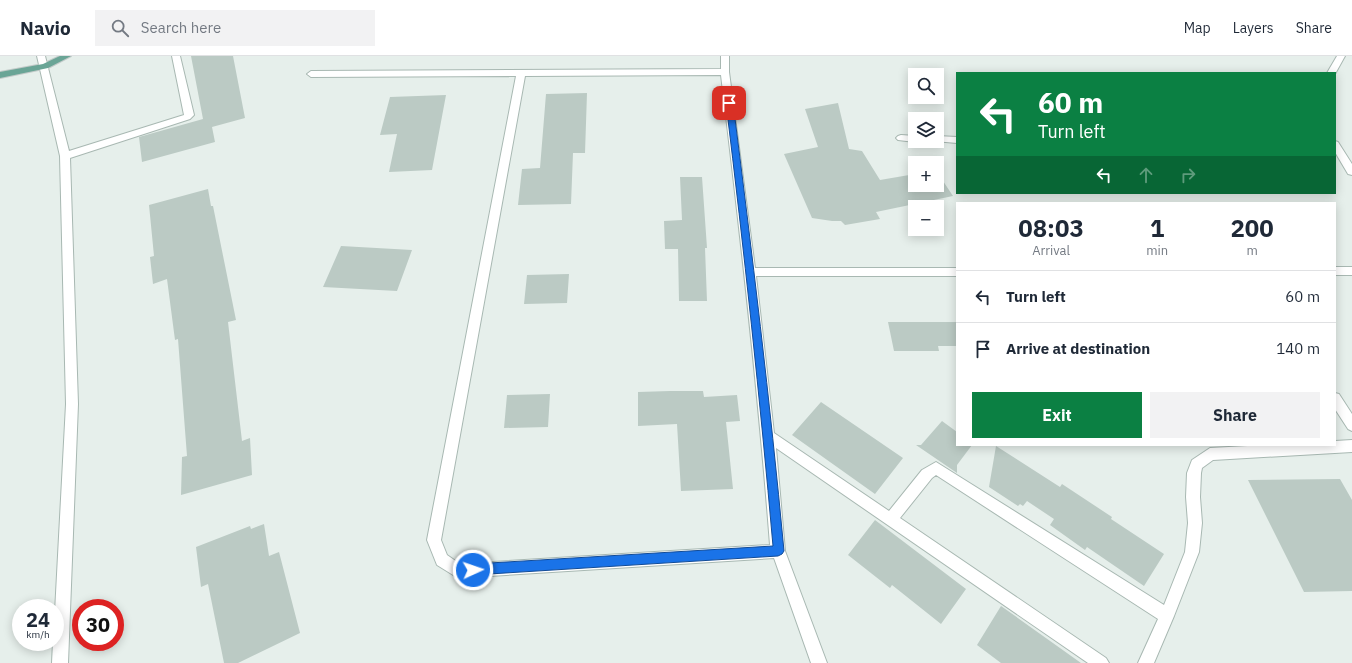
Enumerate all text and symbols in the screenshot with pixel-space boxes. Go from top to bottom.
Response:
search box [95,10,375,46]
text: Navio [20,16,71,40]
icon: search [109,17,131,39]
text: Search here [141,18,221,37]
text: Map [1184,19,1211,37]
text: Layers [1233,19,1274,37]
text: Share [1296,19,1332,37]
map controls [908,68,944,236]
button: search [908,68,944,104]
text: 60 m [1038,84,1103,121]
pin [712,86,746,120]
icon: left [972,88,1024,140]
icon: arrive [718,92,740,114]
button: layers [908,112,944,148]
text: Turn left [1038,120,1106,143]
button: + [908,156,944,192]
icon: left [1093,164,1115,186]
icon: ahead [1135,164,1157,186]
icon: right [1177,164,1199,186]
button: − [908,200,944,236]
text: 08:03 [1018,212,1084,244]
text: 1 [1150,212,1164,244]
text: 200 [1230,212,1274,244]
text: Arrival [1032,242,1070,259]
text: min [1146,242,1168,259]
text: m [1246,242,1258,259]
icon: left [972,286,994,308]
text: Turn left [1006,287,1066,306]
text: 60 m [1285,287,1320,306]
icon: arrive [972,338,994,360]
text: Arrive at destination [1006,339,1150,358]
text: 140 m [1276,339,1320,358]
button: Exit [972,392,1142,438]
button: Share [1150,392,1320,438]
position arrow [452,549,494,591]
speed limit sign: 30 [72,599,124,651]
text: 24 [26,606,50,633]
text: km/h [26,628,50,641]

